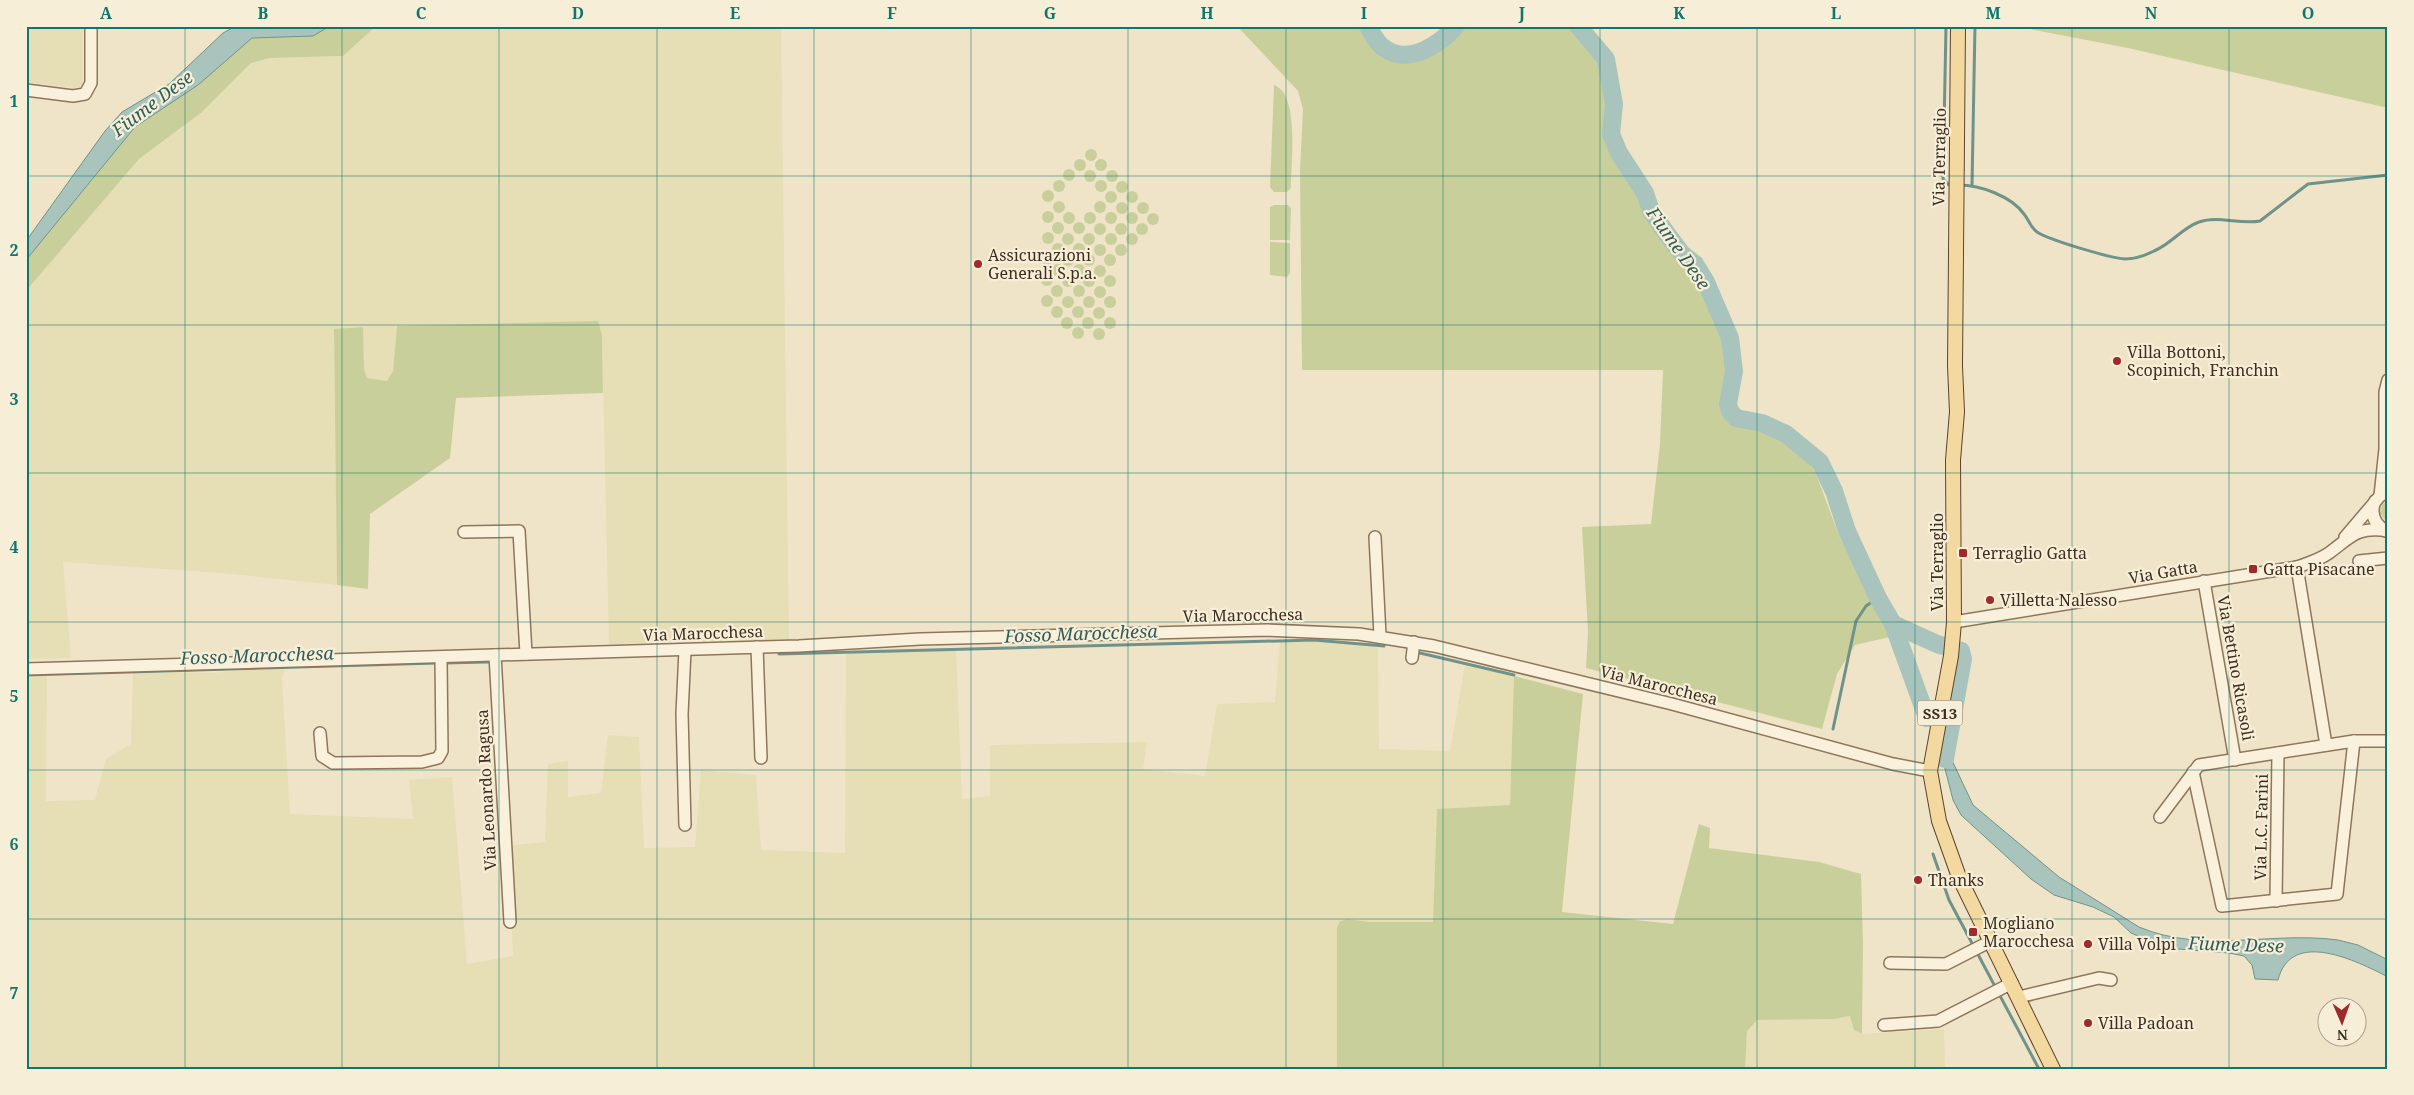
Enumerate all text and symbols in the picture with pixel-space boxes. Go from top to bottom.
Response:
text: A [100,2,113,24]
text: B [258,2,269,24]
text: C [416,2,427,24]
text: D [572,2,584,24]
text: E [730,2,740,24]
text: F [887,2,897,24]
text: G [1044,2,1056,24]
text: H [1200,2,1214,24]
text: I [1361,2,1367,24]
text: J [1518,2,1526,24]
text: K [1673,2,1685,24]
text: L [1831,2,1841,24]
text: M [1985,2,2001,24]
text: N [2145,2,2158,24]
text: O [2302,2,2314,24]
water label: Fiume Dese [106,65,198,142]
text: 1 [9,90,19,112]
street label: Via Terraglio [1927,108,1951,206]
water label: Fiume Dese [1641,201,1716,294]
text: 2 [9,239,19,261]
place label: Assicurazioni Generali S.p.a. [988,244,1097,284]
marker: Assicurazioni Generali S.p.a. [972,258,984,270]
place label: Villa Bottoni, Scopinich, Franchin [2127,341,2279,381]
marker: Villa Bottoni, Scopinich, Franchin [2111,355,2123,367]
text: 3 [9,388,19,410]
street label: Via Terraglio [1926,513,1948,611]
text: 4 [9,536,19,558]
place label: Terraglio Gatta [1973,542,2087,564]
marker: Terraglio Gatta [1957,547,1969,559]
street label: Via Gatta [2127,555,2199,589]
place label: Gatta Pisacane [2263,558,2375,580]
marker: Gatta Pisacane [2247,563,2259,575]
place label: Villetta Nalesso [2000,589,2117,611]
marker: Villetta Nalesso [1984,594,1996,606]
street label: Via Bettino Ricasoli [2212,594,2260,742]
street label: Via Marocchesa [1183,603,1303,627]
water label: Fosso Marocchesa [1003,618,1159,648]
street label: Via Marocchesa [642,620,764,646]
water label: Fosso Marocchesa [179,640,335,670]
street label: Via Marocchesa [1598,660,1720,710]
text: 5 [9,685,19,707]
road number: SS13 [1918,700,1962,726]
street label: Via Leonardo Ragusa [471,709,501,871]
street label: Via L.C. Farini [2249,774,2273,880]
text: 6 [9,833,19,855]
place label: Thanks [1928,869,1984,891]
marker: Thanks [1912,874,1924,886]
place label: Mogliano Marocchesa [1983,912,2074,952]
marker: Mogliano Marocchesa [1967,926,1979,938]
water label: Fiume Dese [2187,930,2284,958]
place label: Villa Volpi [2098,933,2176,955]
marker: Villa Volpi [2082,938,2094,950]
text: 7 [9,982,19,1004]
north arrow [2316,998,2366,1048]
place label: Villa Padoan [2098,1012,2194,1034]
marker: Villa Padoan [2082,1017,2094,1029]
text: N [2337,1026,2348,1045]

